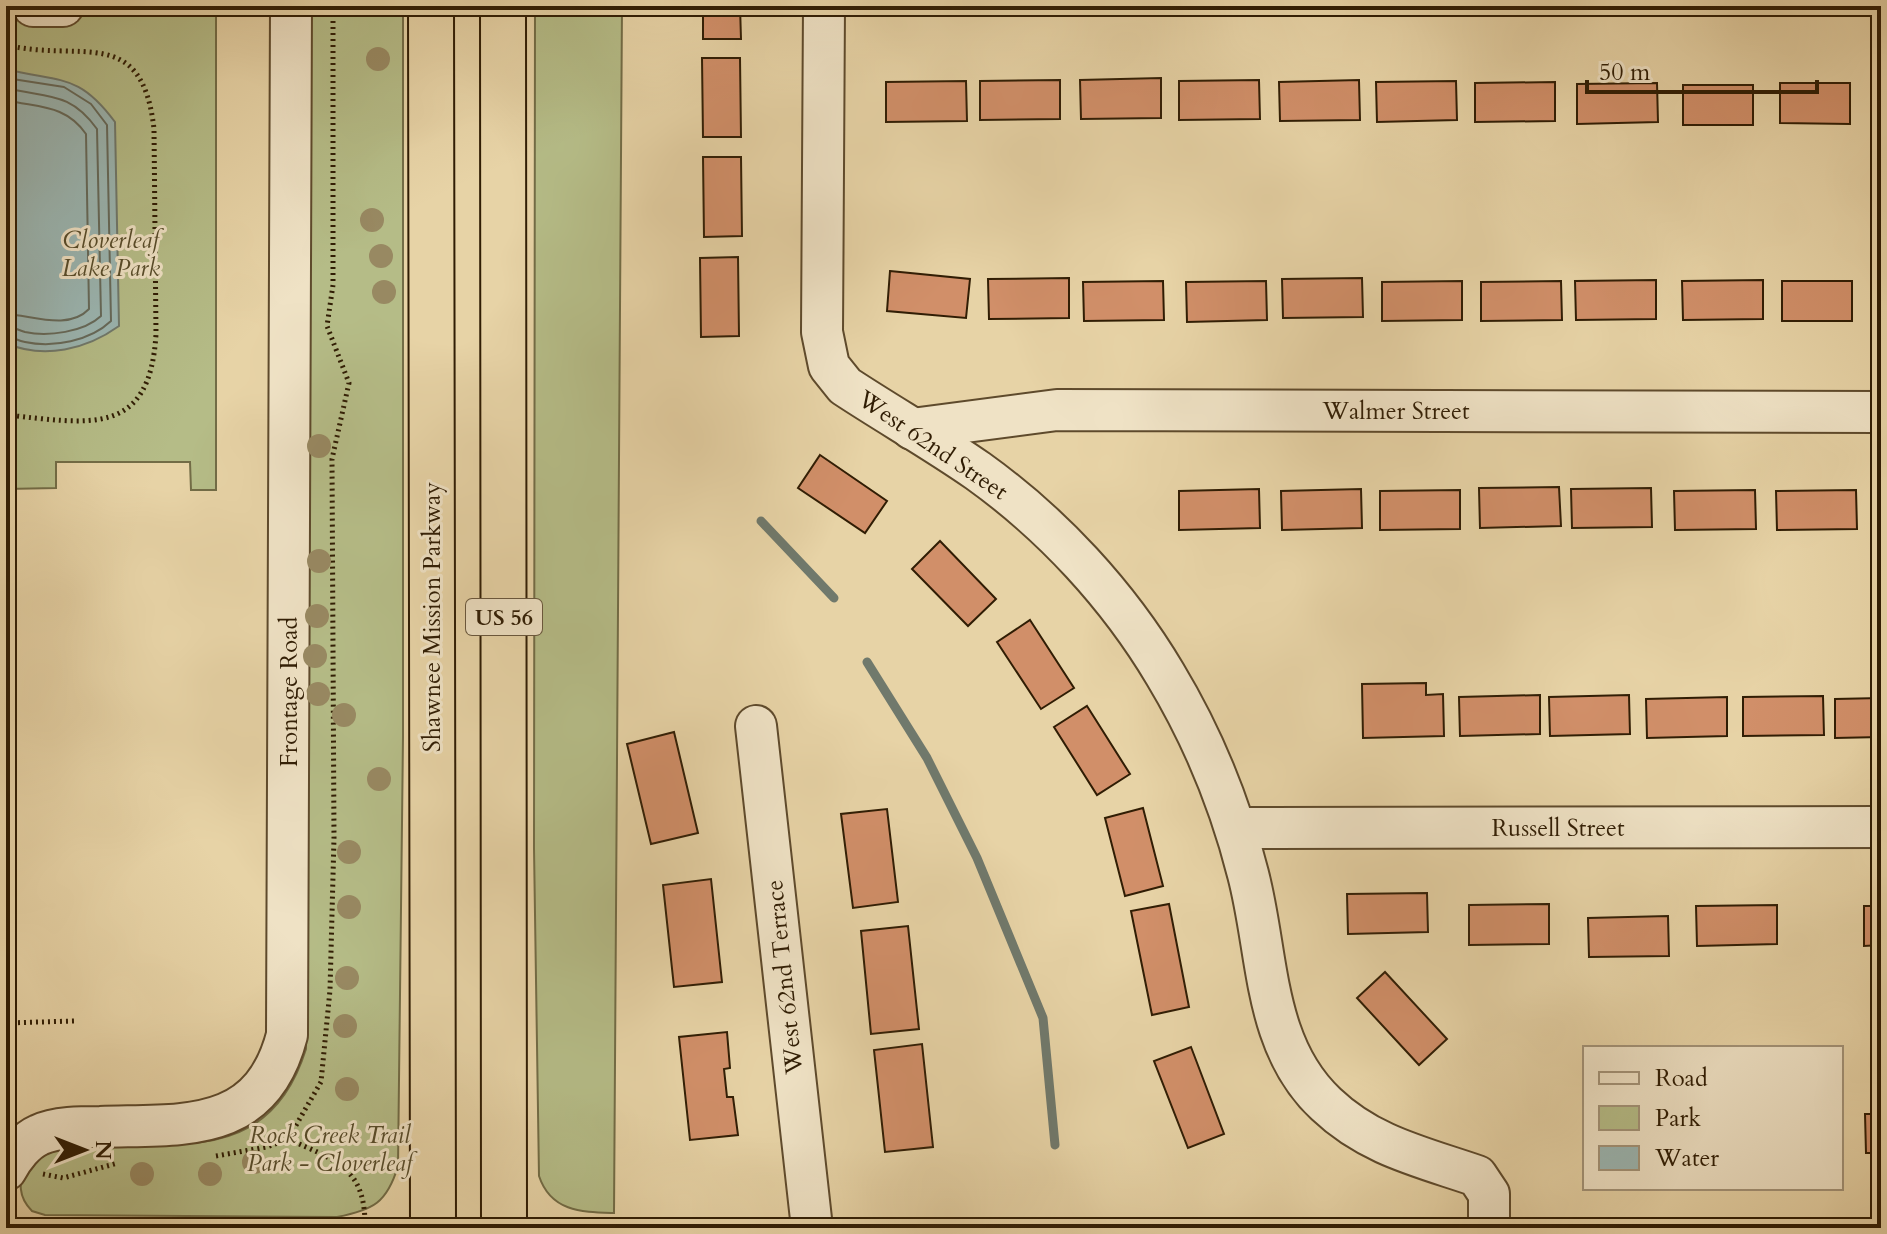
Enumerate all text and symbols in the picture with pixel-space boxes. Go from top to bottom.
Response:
scale bar [1587,44,1817,94]
text: 50 m [1599,56,1651,89]
park label: Cloverleaf Lake Park [62,224,164,285]
street label: West 62nd Street [850,382,1015,508]
street label: Walmer Street [1321,395,1470,428]
street label: Shawnee Mission Parkway [416,482,449,752]
road number: US 56 [466,599,542,635]
street label: Frontage Road [273,617,306,767]
street label: Russell Street [1491,812,1625,845]
street label: West 62nd Terrace [758,878,811,1077]
legend [1583,1046,1843,1190]
text: Road [1655,1062,1708,1095]
text: Park [1655,1102,1701,1135]
north arrow [44,1110,124,1190]
park label: Rock Creek Trail Park - Cloverleaf [247,1119,418,1180]
text: N [88,1140,118,1160]
text: Water [1654,1142,1719,1175]

